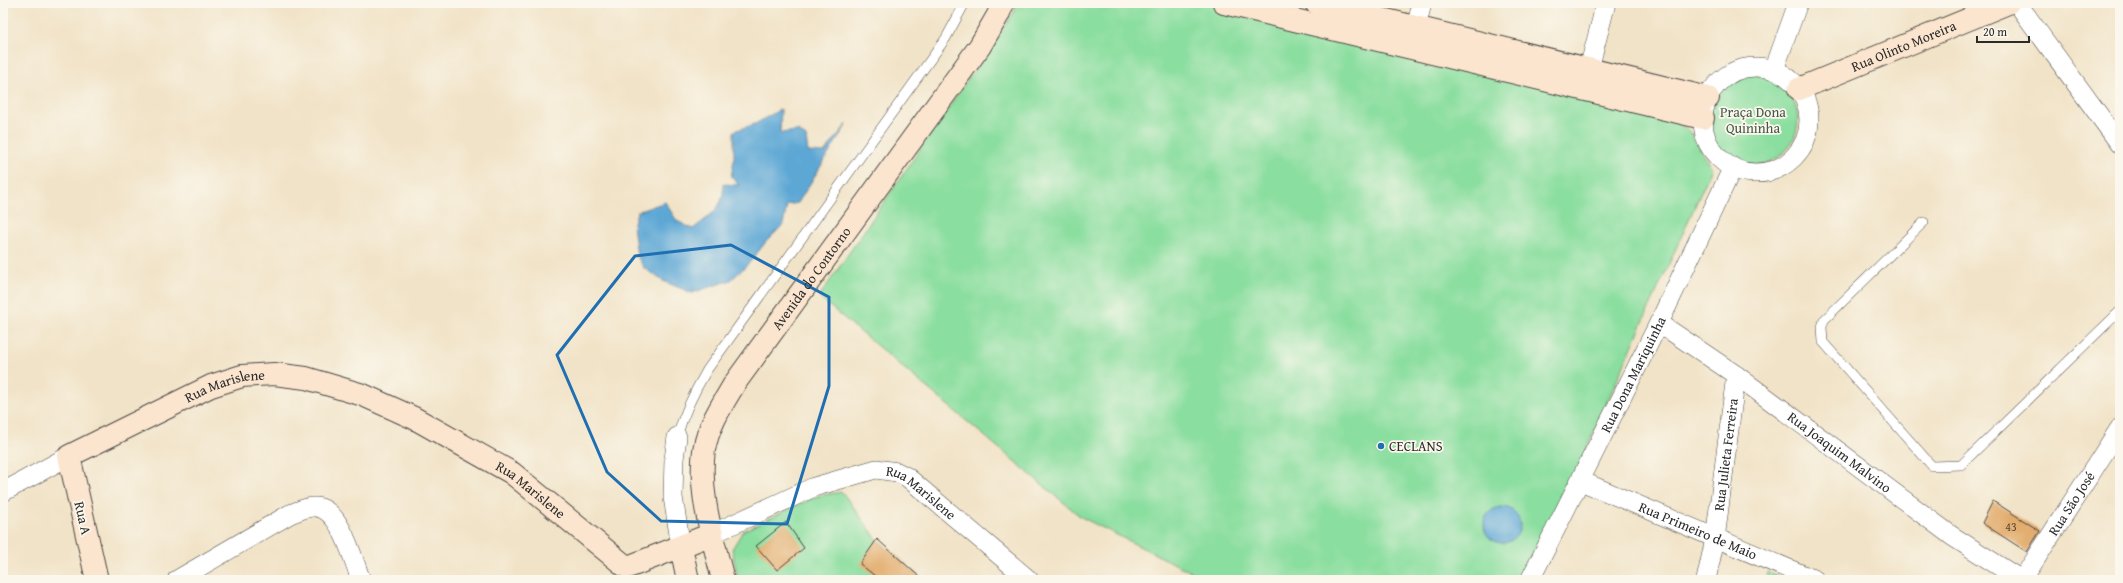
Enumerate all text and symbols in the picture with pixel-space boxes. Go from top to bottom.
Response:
street label: Rua Olinto Moreira [1848,15,1959,77]
scale bar [1977,18,2029,44]
text: 20 m [1983,23,2007,40]
park label: Praça Dona Quininha [1720,102,1786,138]
street label: Avenida do Contorno [767,222,856,334]
street label: Rua Dona Mariquinha [1596,313,1671,436]
street label: Rua Marislene [181,365,266,407]
street label: Rua Julieta Ferreira [1709,397,1743,512]
street label: Rua Joaquim Malvino [1783,407,1896,498]
place label: CECLANS [1389,436,1443,456]
marker: CECLANS [1376,441,1386,451]
street label: Rua Marislene [492,456,570,523]
street label: Rua Marislene [885,461,961,525]
street label: Rua São José [2043,467,2100,540]
street label: Rua Primeiro de Maio [1636,497,1760,564]
street label: Rua A [69,499,97,537]
house number: 43 [2005,518,2017,535]

